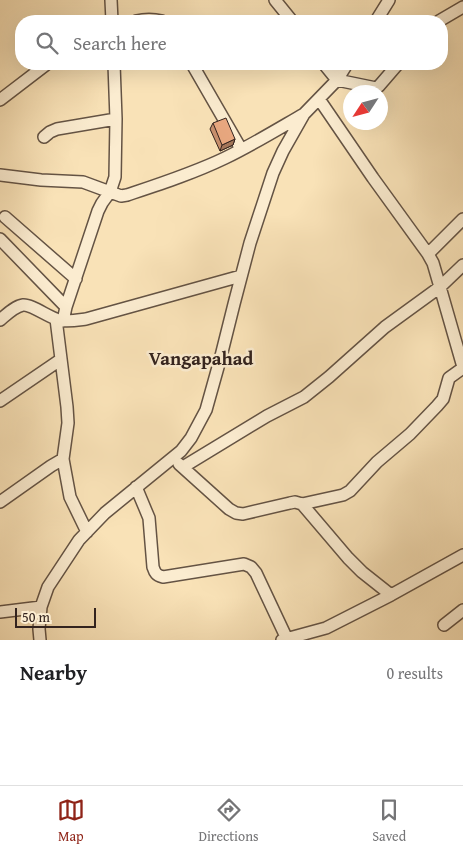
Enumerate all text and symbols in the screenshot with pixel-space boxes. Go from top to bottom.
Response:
search box [15,15,448,70]
icon: search [33,29,61,57]
text: Search here [73,29,167,57]
north arrow [343,85,388,130]
district label: Vangapahad [149,344,253,372]
scale bar [15,605,96,628]
text: 50 m [22,607,50,627]
text: Nearby [20,657,87,688]
text: 0 results [386,661,443,685]
tab: Map [57,796,85,846]
tab: Directions [198,796,259,846]
tab: Saved [372,796,406,846]

